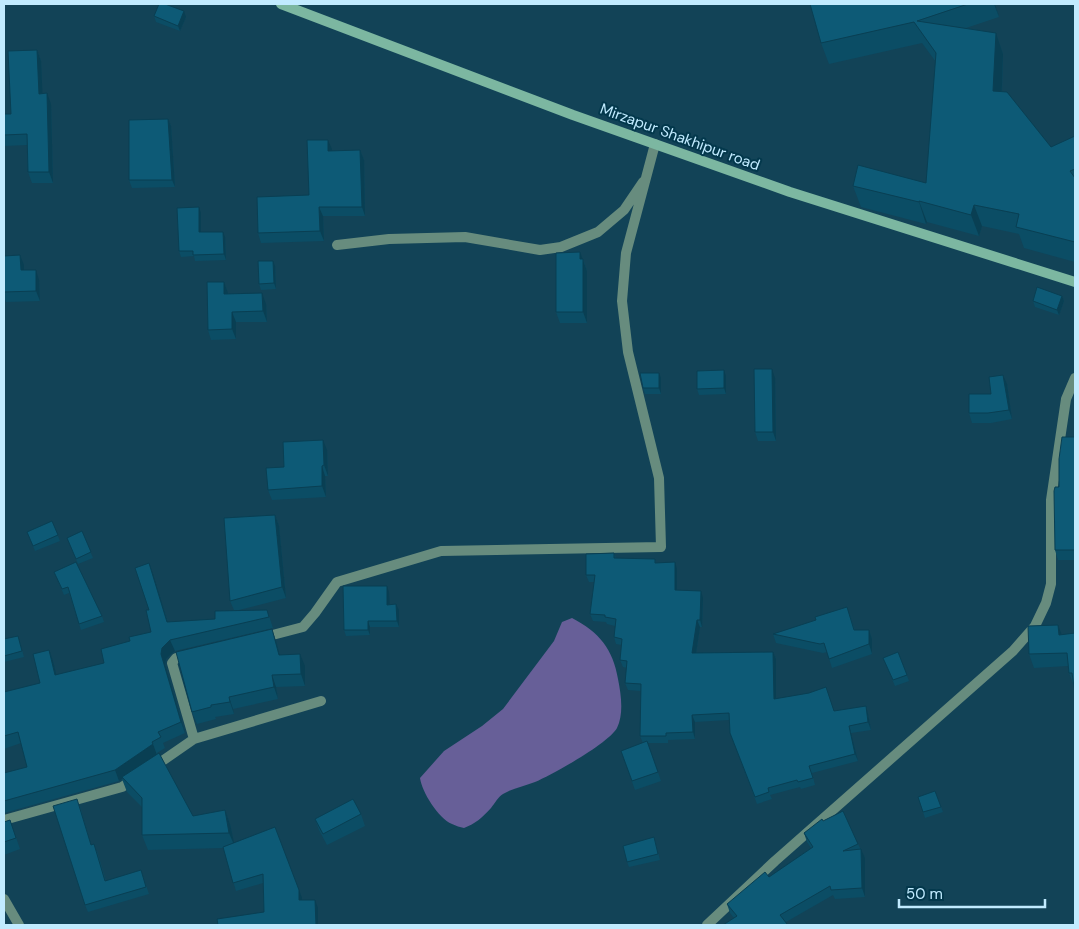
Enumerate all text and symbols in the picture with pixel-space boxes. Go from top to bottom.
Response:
street label: Mirzapur Shakhipur road [597,99,763,175]
scale bar [899,876,1045,908]
text: 50 m [906,884,943,904]

